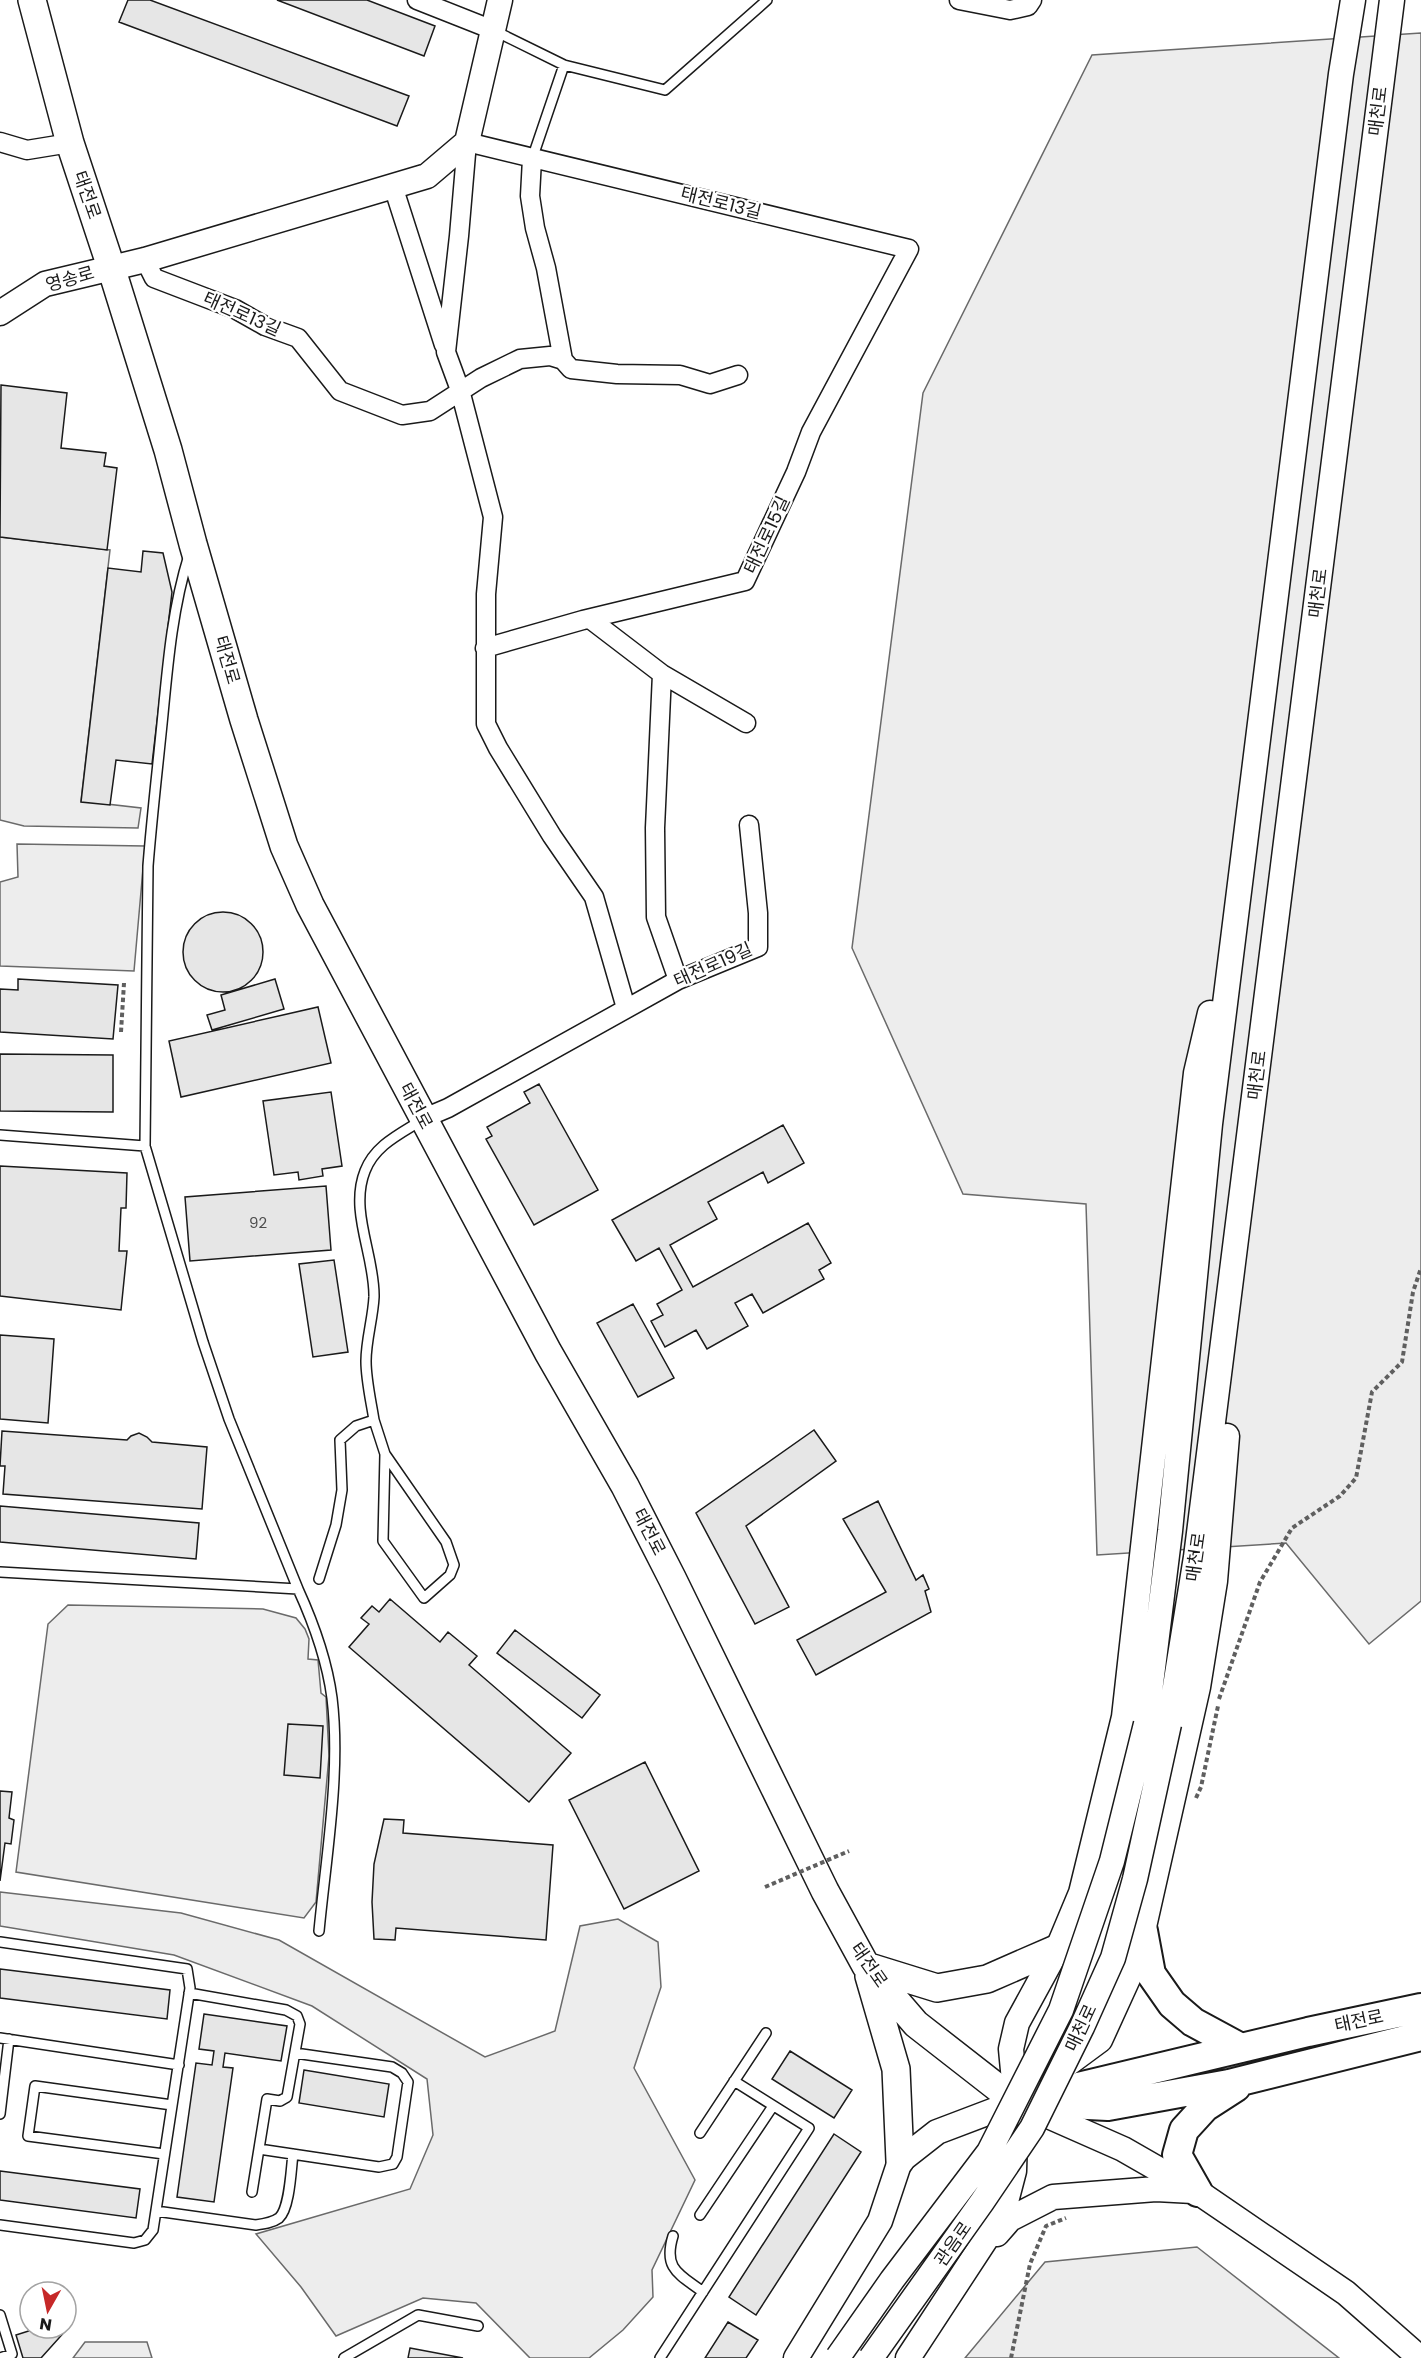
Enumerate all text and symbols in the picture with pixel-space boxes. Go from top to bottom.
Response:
street label: 매천로 [1362,85,1393,137]
street label: 태전로 [68,167,107,222]
street label: 태전로13길 [678,180,764,225]
street label: 영송로 [43,260,97,297]
street label: 태전로13길 [199,285,285,342]
street label: 태전로15길 [738,492,795,578]
street label: 매천로 [1302,567,1333,619]
street label: 태전로 [209,633,246,687]
street label: 태전로19길 [670,936,756,993]
street label: 매천로 [1241,1049,1272,1101]
street label: 태전로 [394,1078,439,1134]
house number: 92 [249,1212,267,1233]
street label: 태전로 [627,1504,672,1560]
street label: 매천로 [1180,1531,1211,1583]
street label: 태전로 [845,1937,894,1992]
street label: 매천로 [1059,2000,1102,2056]
street label: 태전로 [1332,2003,1386,2038]
street label: 관음로 [928,2216,977,2271]
north arrow [18,2280,78,2340]
text: N [38,2312,53,2337]

